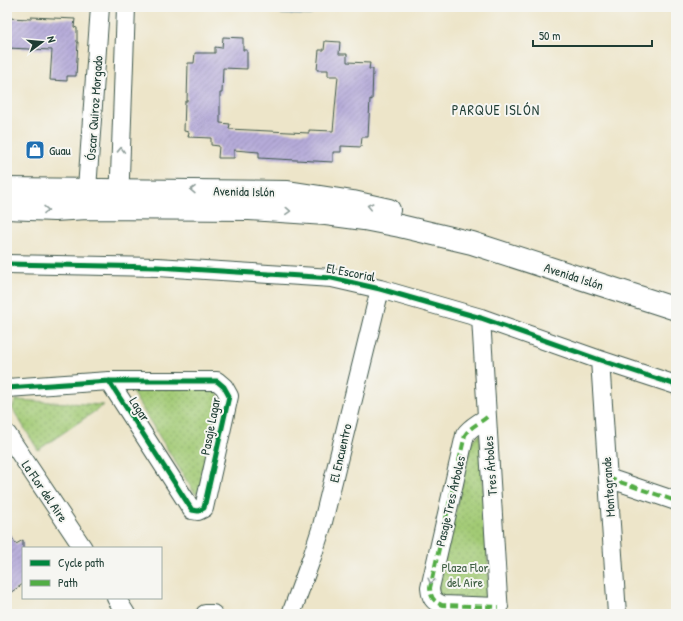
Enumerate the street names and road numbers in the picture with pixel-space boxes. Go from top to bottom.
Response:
street label: Óscar Quiroz Morgado [81,55,107,161]
street label: Avenida Islón [213,181,275,201]
street label: El Escorial [325,258,378,286]
street label: Avenida Islón [542,258,606,294]
street label: Lagar [125,393,155,425]
street label: Pasaje Lagar [196,396,224,456]
street label: El Encuentro [325,422,355,484]
street label: Tres Árboles [479,436,501,496]
street label: Pasaje Tres Árboles [431,454,469,548]
street label: Montegrande [597,456,619,518]
street label: La Flor del Aire [18,457,72,525]

